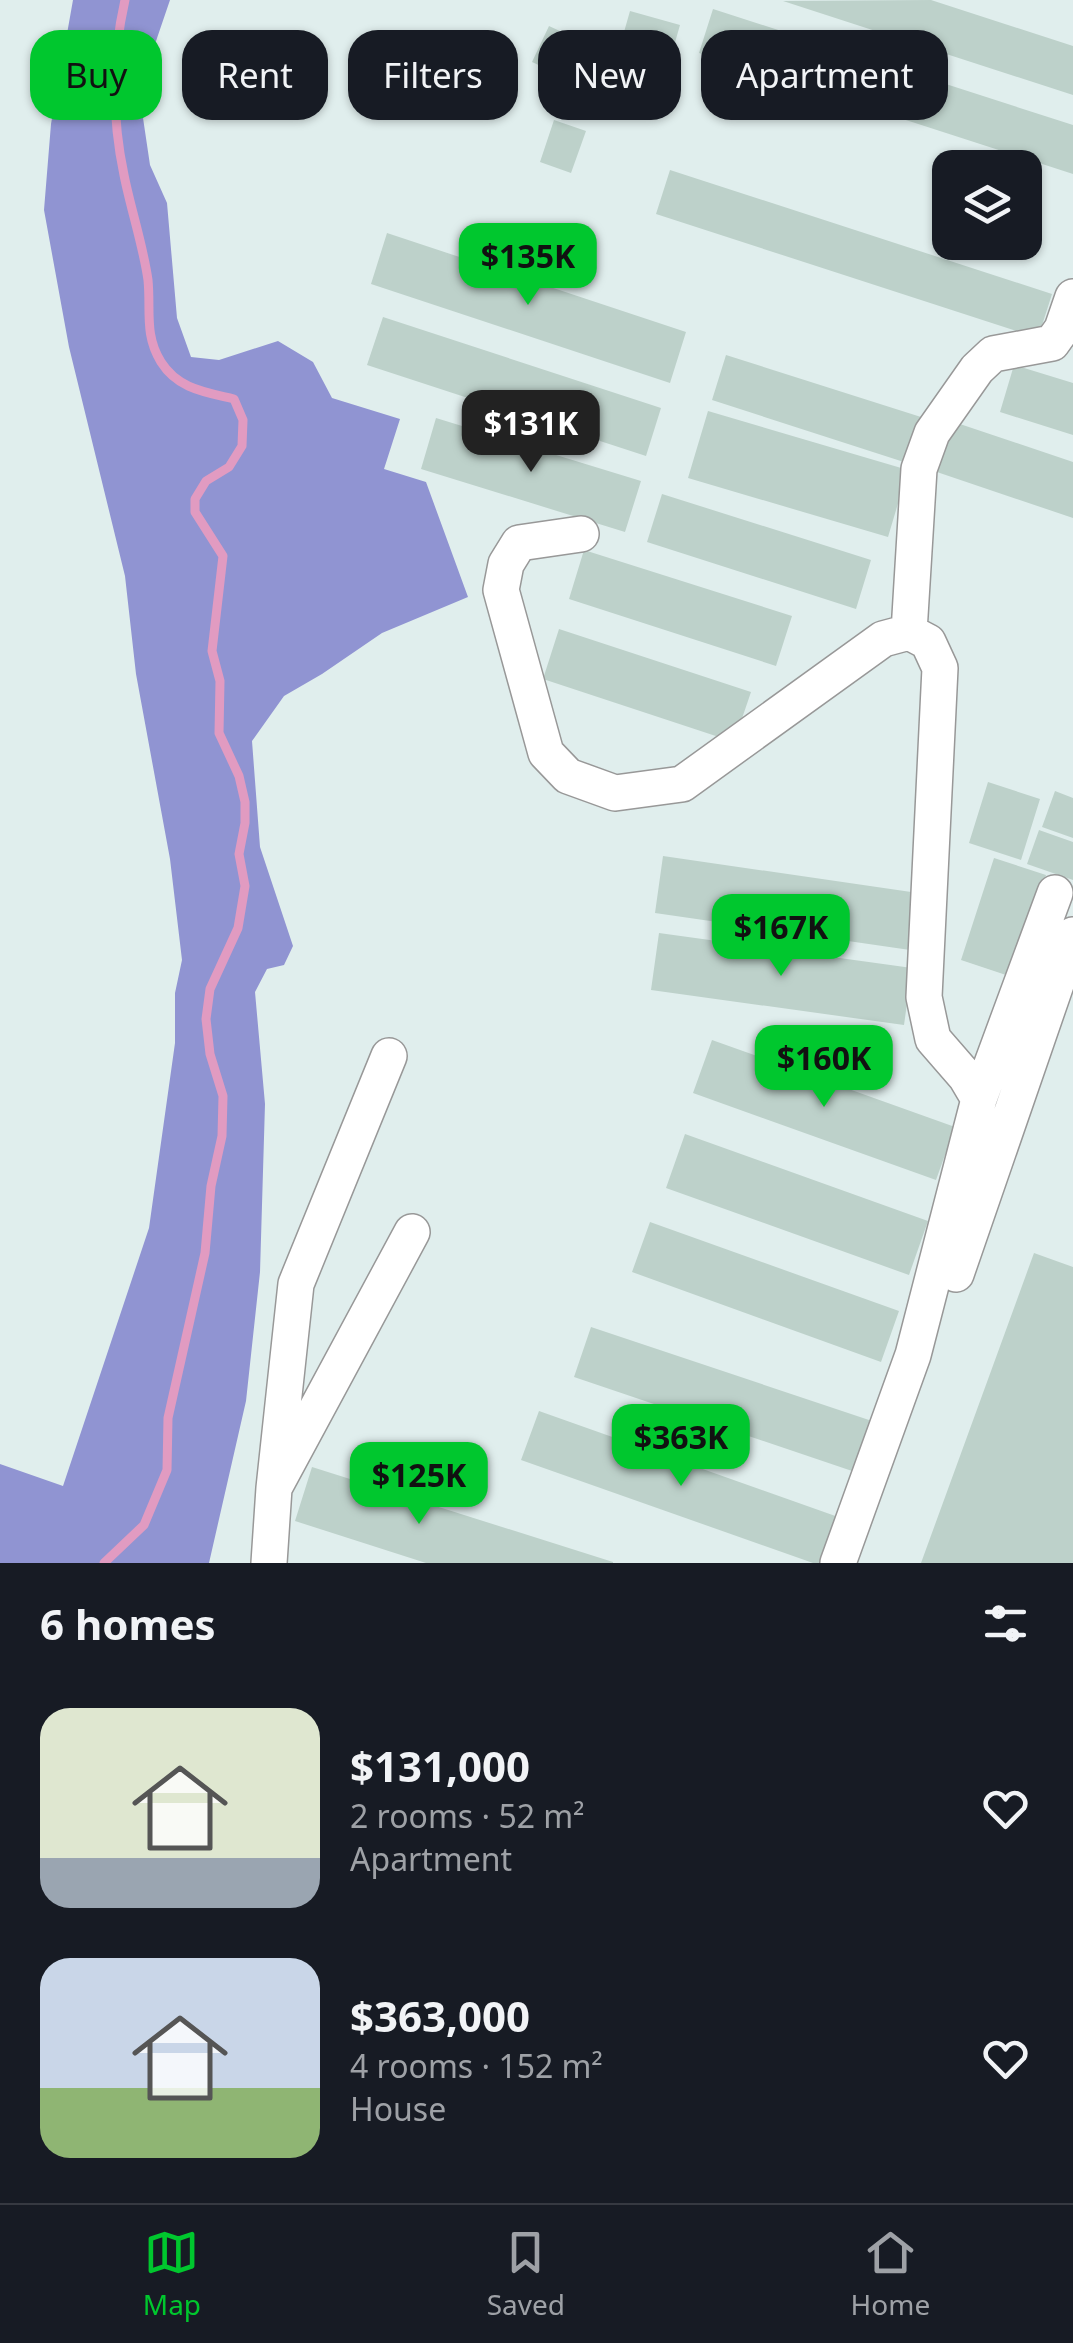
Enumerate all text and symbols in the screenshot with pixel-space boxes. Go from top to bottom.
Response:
chip: Buy [30,30,162,120]
chip: Rent [182,30,328,120]
chip: Filters [348,30,518,120]
chip: New [538,30,681,120]
chip: Apartment [701,30,948,120]
map controls [932,150,1042,260]
button: layers [932,150,1042,260]
pin: $135K [458,223,598,308]
text: $135K [481,234,575,277]
pin: $131K [461,390,601,475]
text: $131K [484,401,578,444]
pin: $167K [711,894,851,979]
text: $167K [734,905,828,948]
pin: $160K [754,1025,894,1110]
text: $160K [777,1036,871,1079]
pin: $363K [611,1404,751,1489]
text: $363K [634,1415,728,1458]
pin: $125K [349,1442,489,1527]
text: $125K [372,1453,466,1496]
text: 6 homes [40,1595,216,1652]
icon: filters [978,1596,1033,1651]
text: $131,000 [350,1737,530,1794]
icon: home [120,1748,240,1868]
icon: heart [978,1781,1033,1836]
text: 2 rooms · 52 m² [350,1794,584,1837]
text: Apartment [350,1837,512,1880]
text: $363,000 [350,1987,530,2044]
icon: home [120,1998,240,2118]
icon: heart [978,2031,1033,2086]
text: 4 rooms · 152 m² [350,2044,603,2087]
text: House [350,2087,446,2130]
tab: Map [143,2225,201,2323]
tab: Saved [487,2225,565,2323]
tab: Home [851,2225,930,2323]

